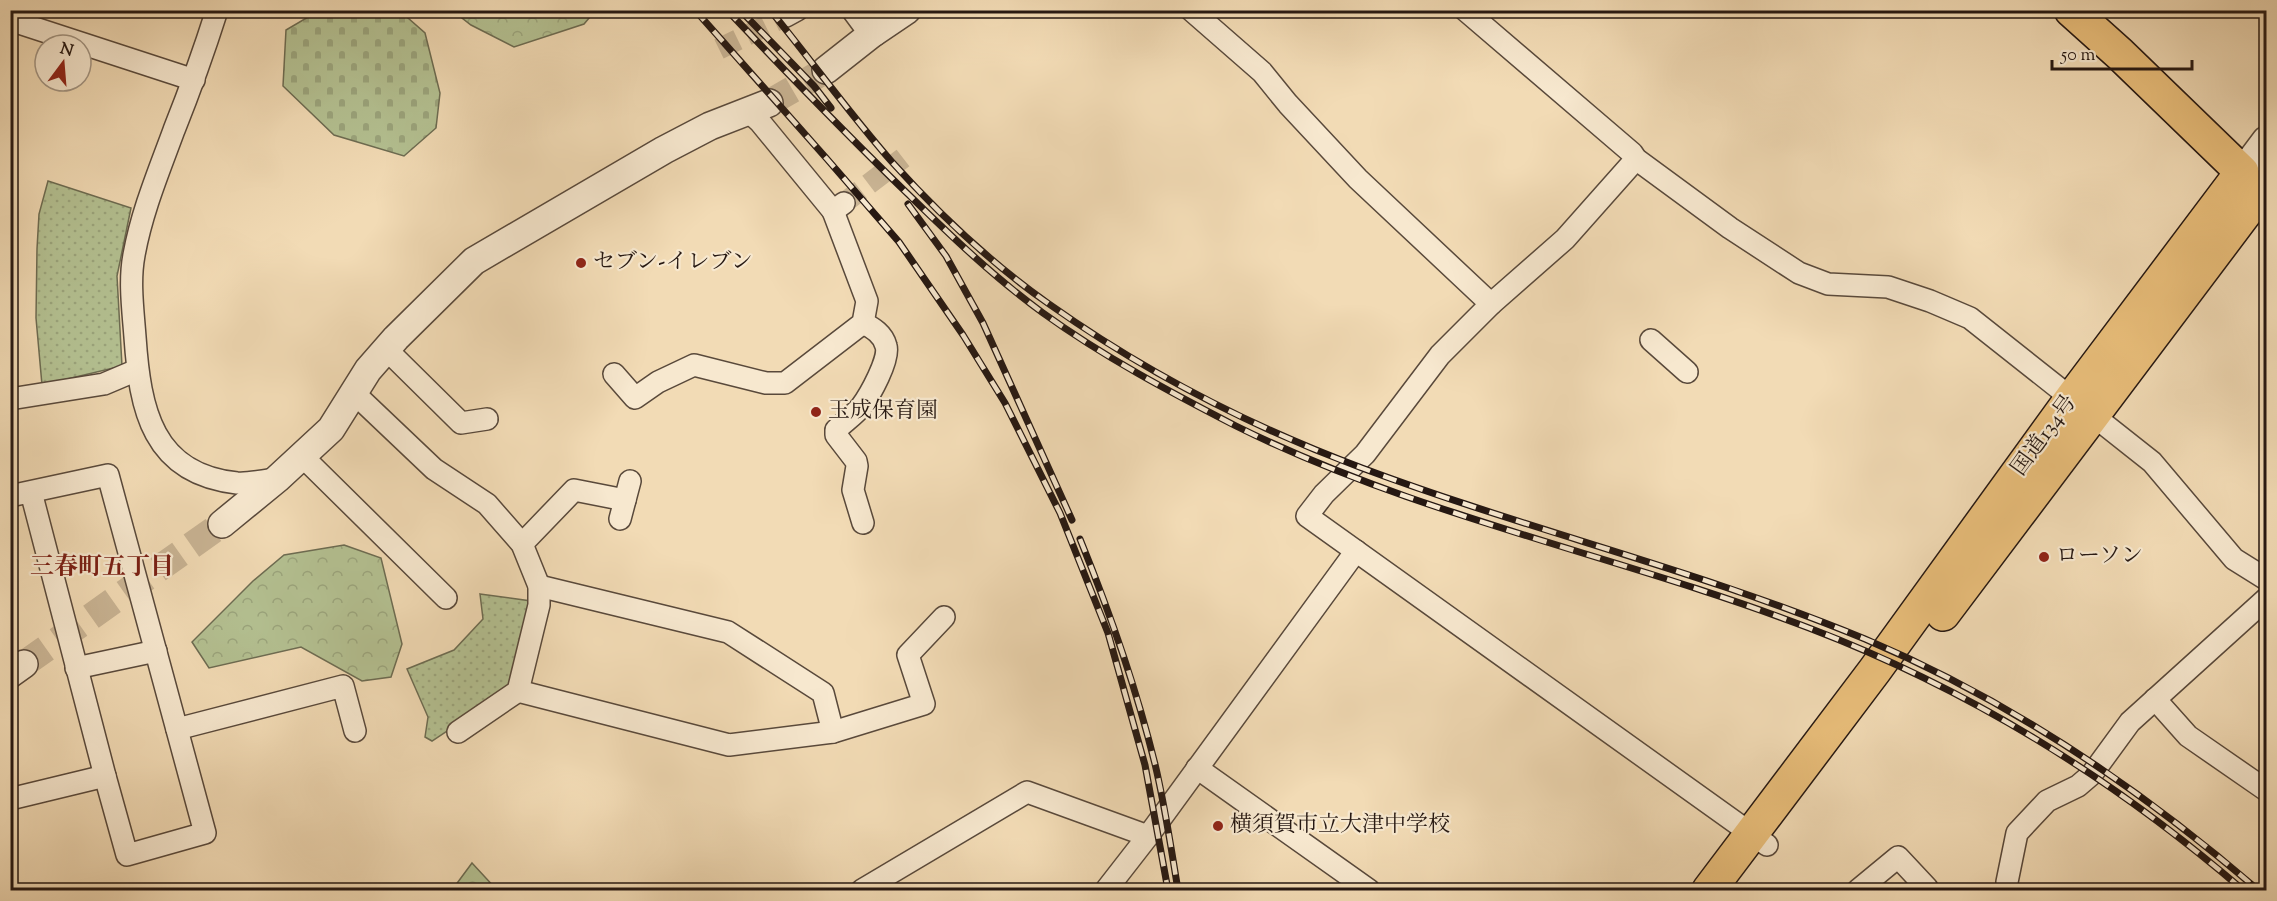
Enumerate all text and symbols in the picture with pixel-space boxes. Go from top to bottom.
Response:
north arrow [33,33,93,93]
scale bar [2052,33,2192,71]
text: N [57,38,76,64]
text: 50 m [2060,43,2096,69]
place label: セブン-イレブン [593,247,753,279]
marker: セブン-イレブン [574,256,588,270]
street label: 国道134号 [2005,389,2085,483]
place label: 玉成保育園 [828,396,938,428]
marker: 玉成保育園 [809,405,823,419]
place label: ローソン [2056,541,2143,573]
marker: ローソン [2037,550,2051,564]
district label: 三春町五丁目 [30,551,174,585]
place label: 横須賀市立大津中学校 [1230,810,1450,842]
marker: 横須賀市立大津中学校 [1211,819,1225,833]

